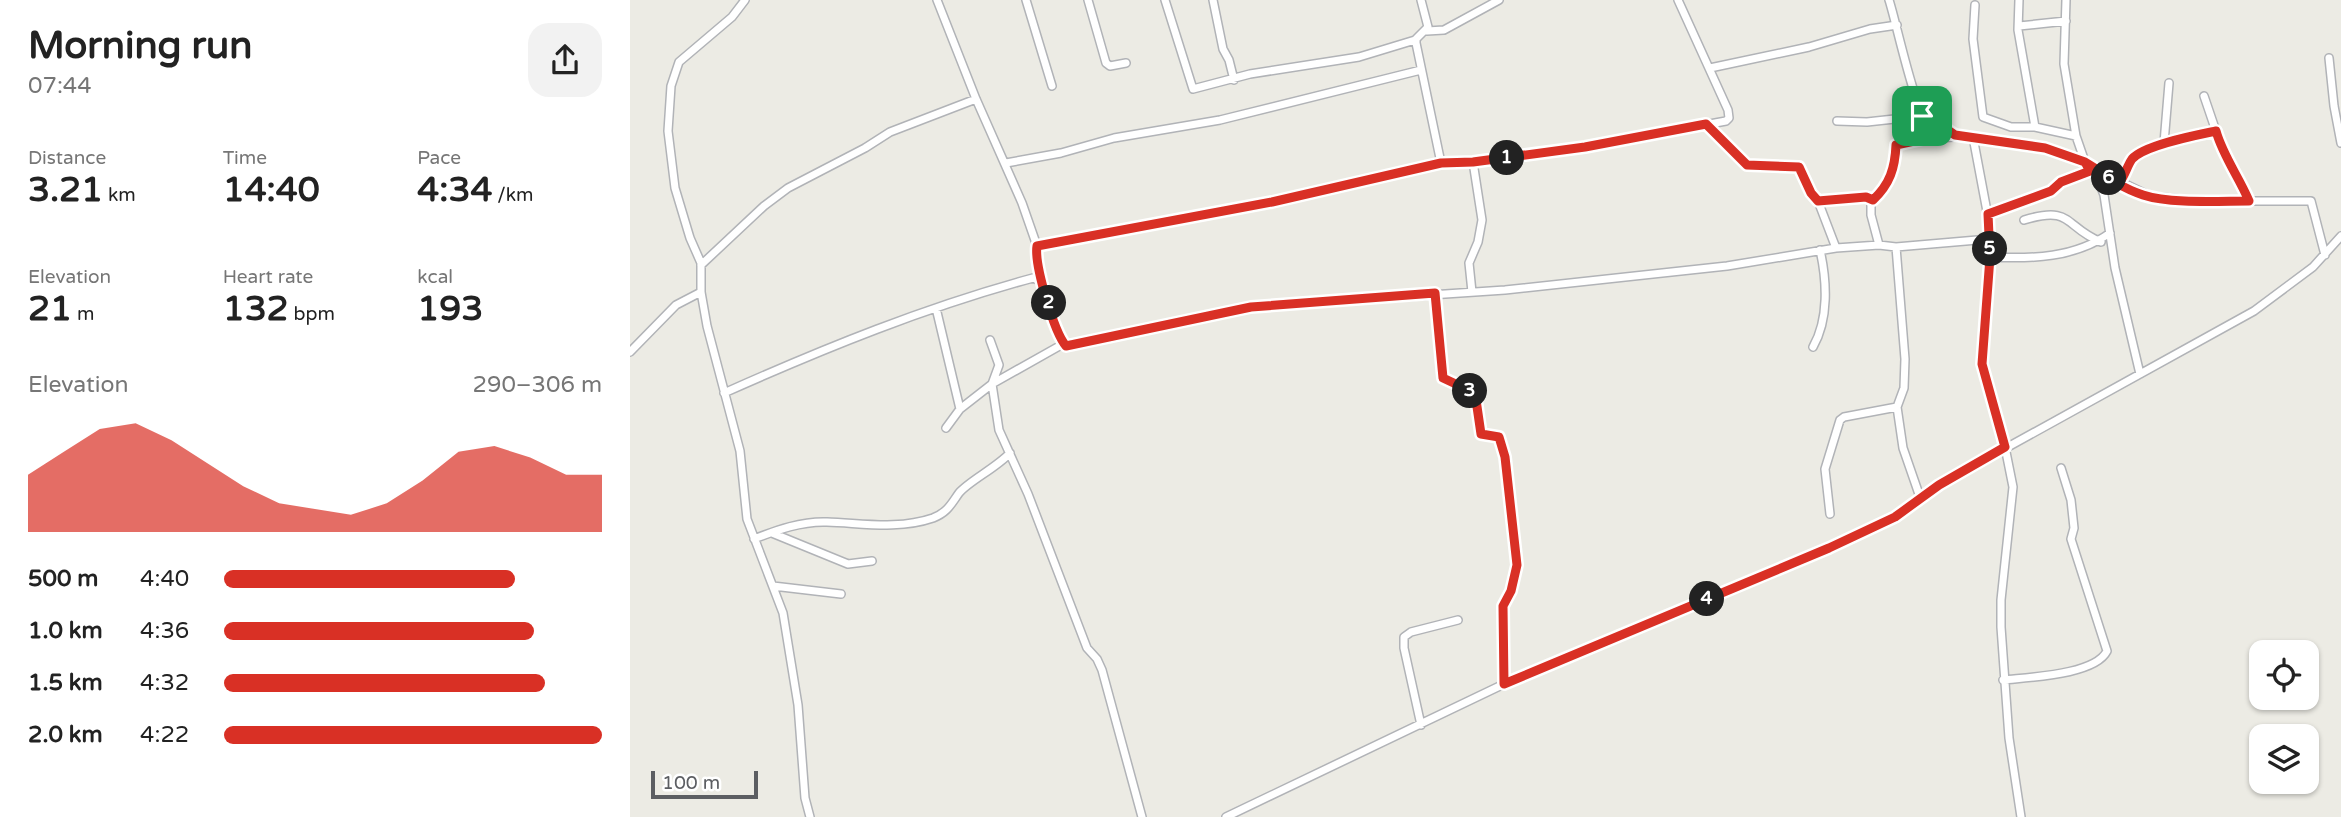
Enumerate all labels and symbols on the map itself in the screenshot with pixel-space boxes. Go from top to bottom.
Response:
pin [1892,86,1952,146]
pin: 1 [1490,140,1524,176]
pin: 6 [2092,160,2126,196]
pin: 5 [1972,232,2008,266]
pin: 2 [1032,286,1066,320]
pin: 3 [1452,374,1488,408]
pin: 4 [1690,582,1724,616]
scale bar [651,768,758,800]

